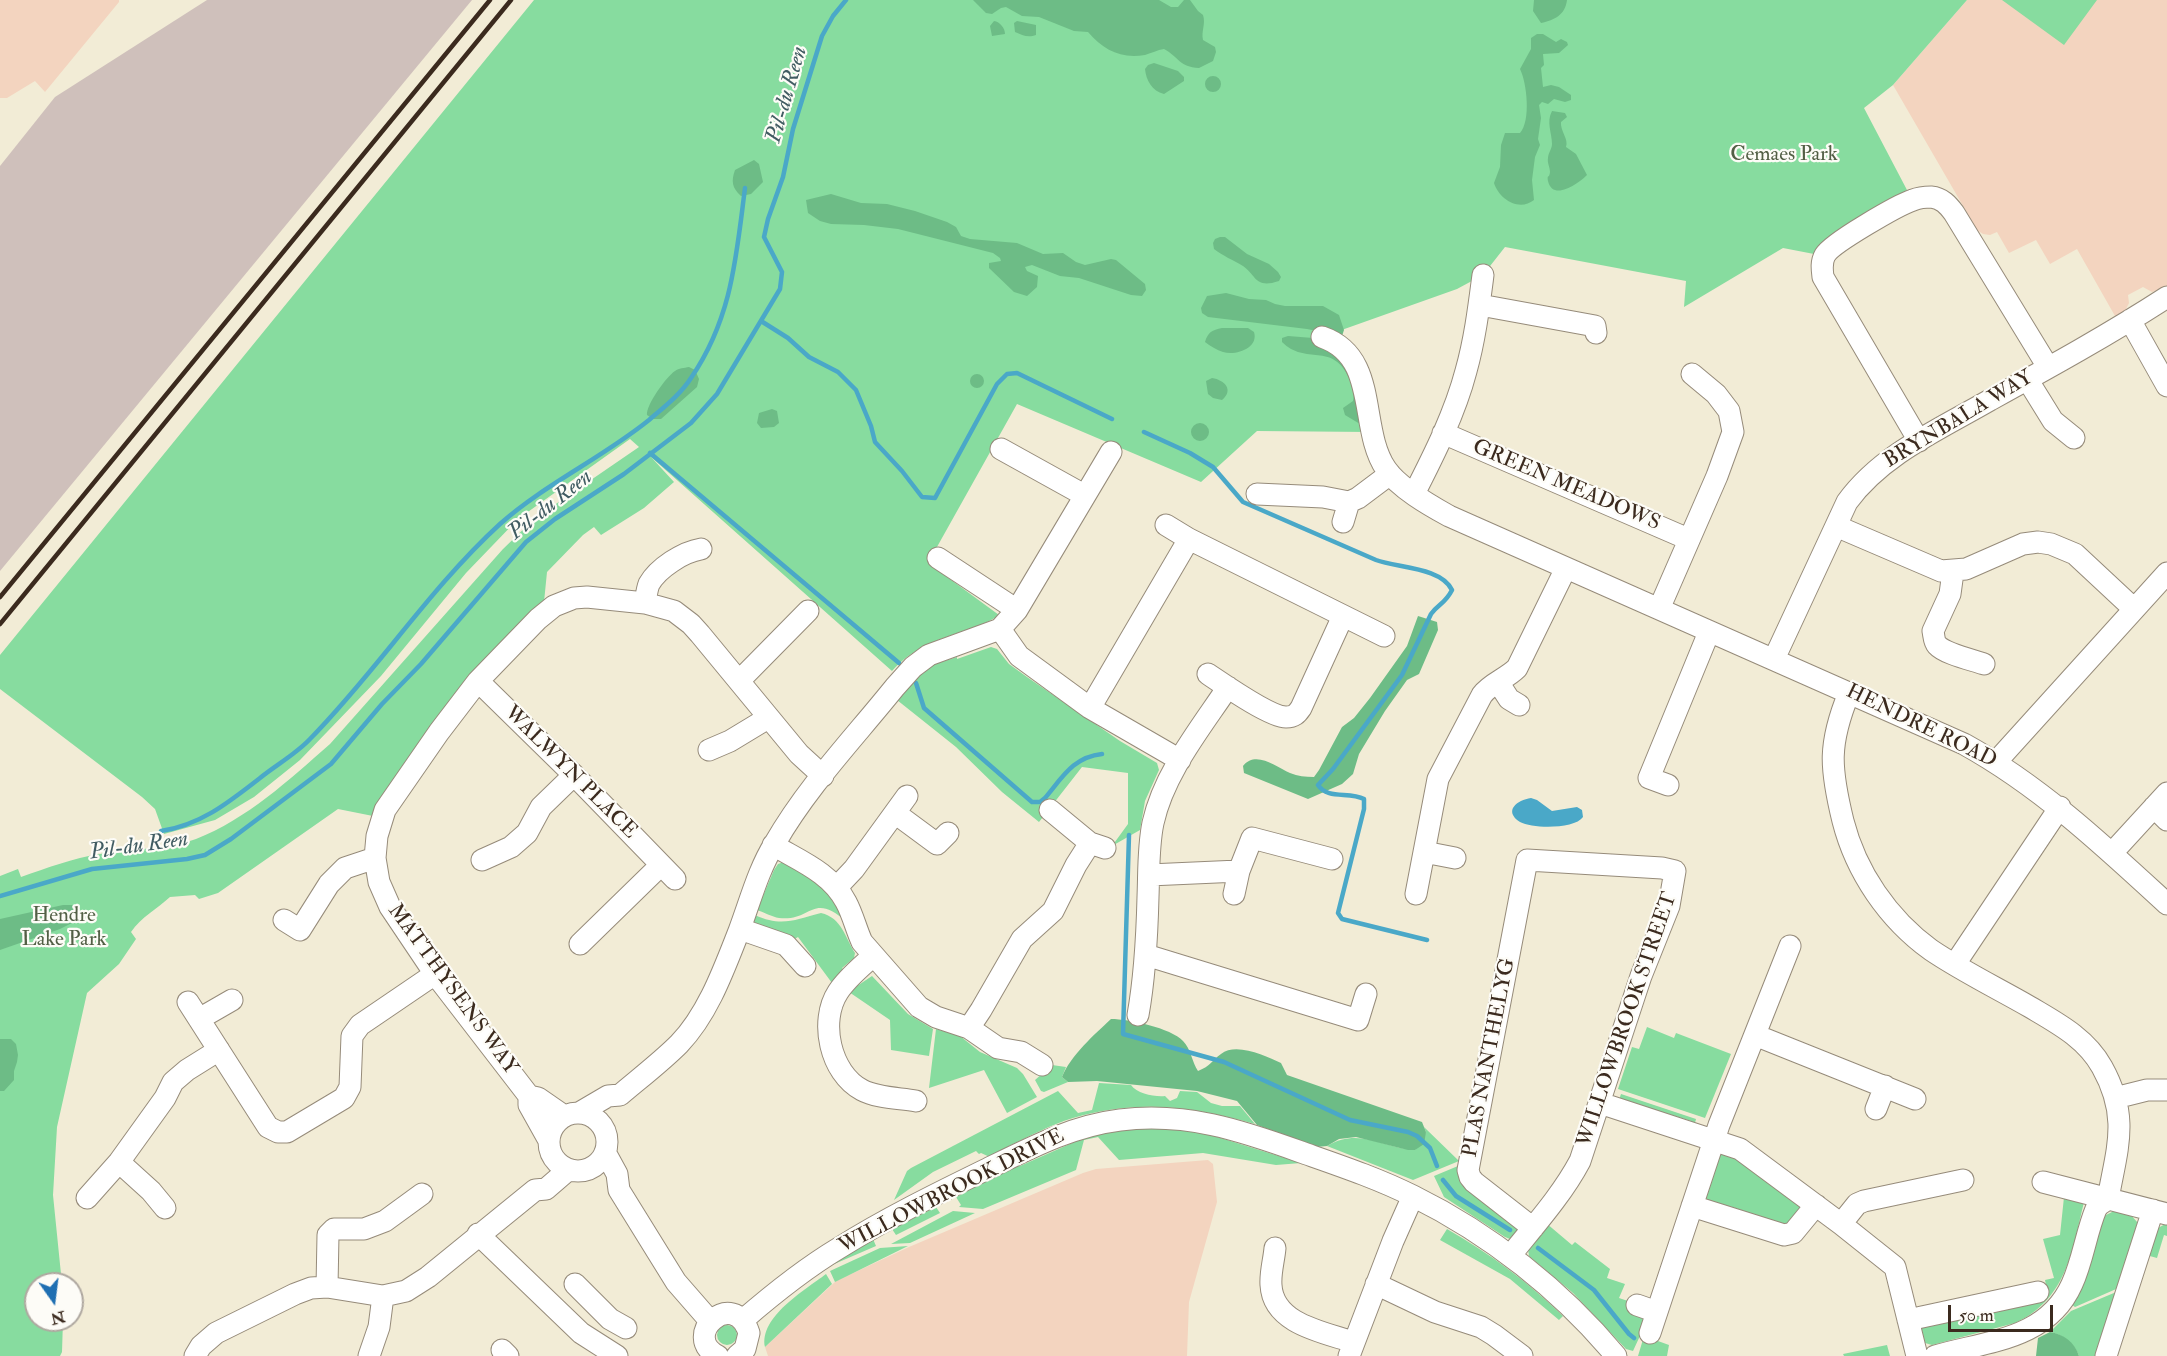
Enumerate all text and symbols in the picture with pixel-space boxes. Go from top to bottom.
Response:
water label: Pil-du Reen [762,44,814,146]
park label: Cemaes Park [1730,142,1838,168]
street label: BRYNBALA WAY [1880,366,2038,474]
street label: GREEN MEADOWS [1468,435,1664,537]
water label: Pil-du Reen [504,465,598,547]
street label: HENDRE ROAD [1842,680,2000,774]
street label: WALWYN PLACE [498,701,642,845]
water label: Pil-du Reen [88,827,190,867]
street label: WILLOWBROOK STREET [1573,889,1683,1151]
street label: MATTHYSENS WAY [382,900,522,1080]
park label: Hendre Lake Park [21,903,107,953]
street label: PLAS NANTHELYG [1458,957,1522,1159]
street label: WILLOWBROOK DRIVE [835,1124,1069,1260]
north arrow [24,1272,84,1332]
scale bar [1951,1293,2056,1331]
text: 50 m [1959,1304,1994,1327]
text: N [49,1306,67,1329]

